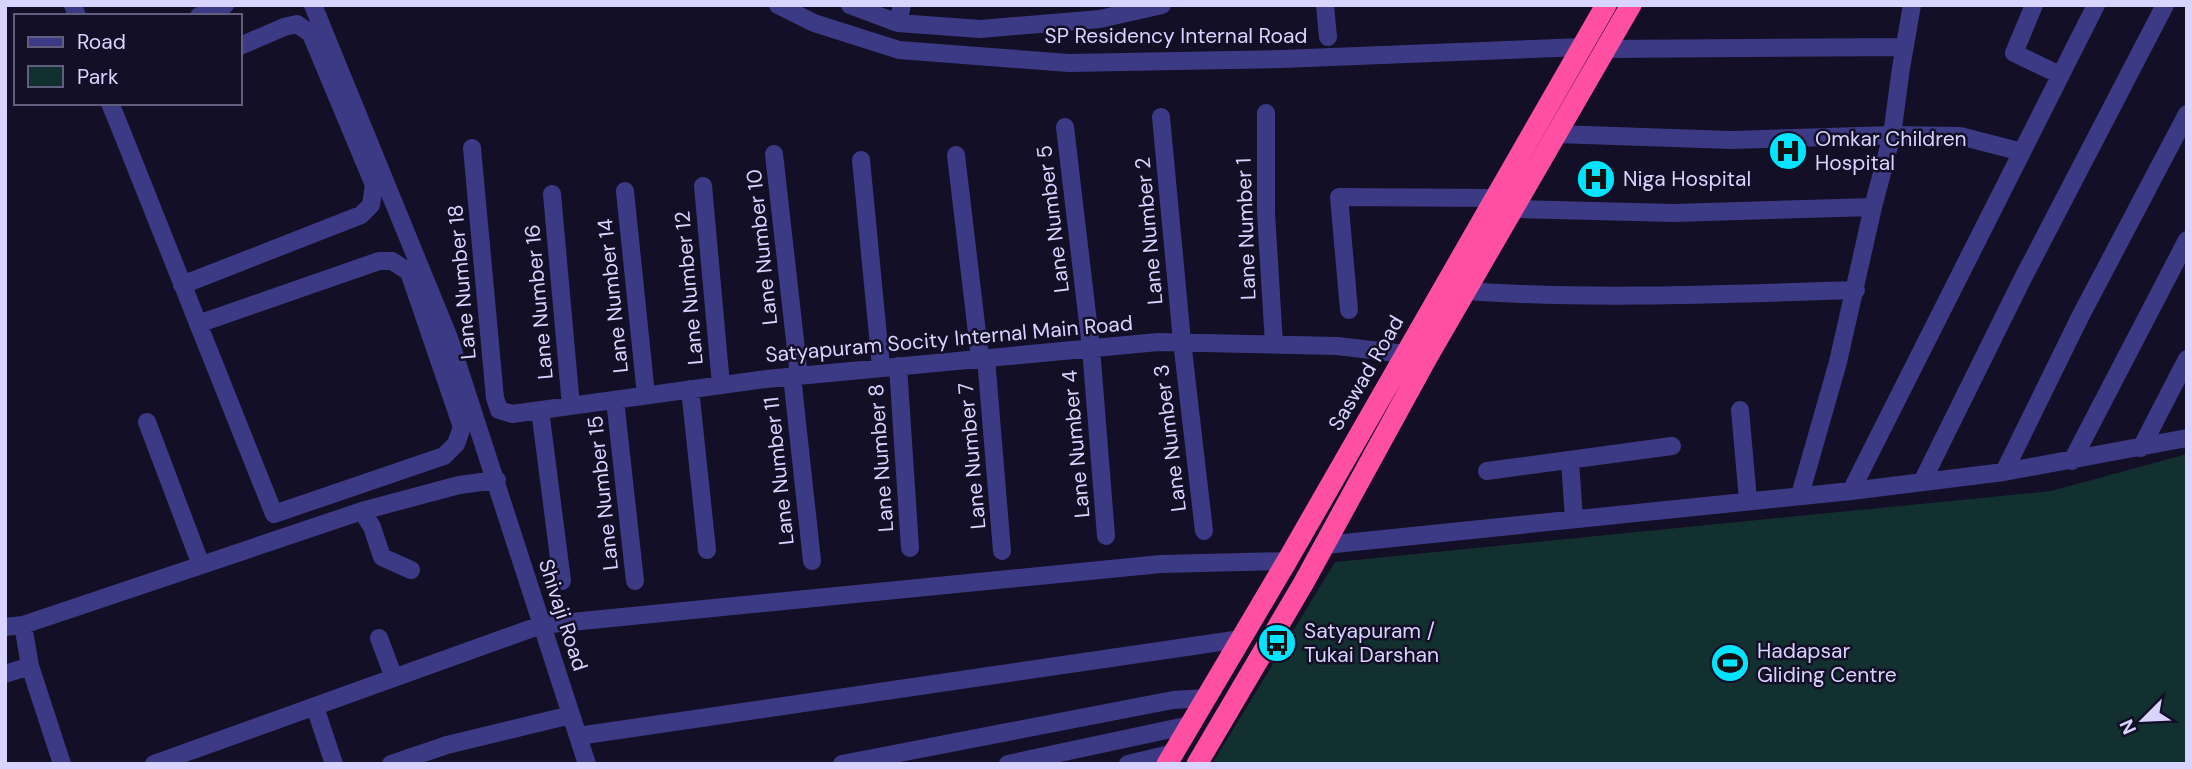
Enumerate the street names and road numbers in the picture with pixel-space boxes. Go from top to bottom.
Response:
street label: SP Residency Internal Road [1045,22,1307,50]
street label: Lane Number 5 [1030,144,1076,294]
street label: Lane Number 2 [1129,156,1169,306]
street label: Lane Number 1 [1230,157,1262,301]
street label: Lane Number 10 [740,168,784,326]
street label: Lane Number 18 [441,204,483,360]
street label: Lane Number 12 [668,210,710,366]
street label: Lane Number 14 [591,217,635,375]
street label: Lane Number 16 [518,223,560,381]
street label: Satyapuram Socity Internal Main Road [764,309,1134,369]
street label: Saswad Road [1322,310,1410,436]
street label: Lane Number 3 [1147,363,1193,513]
street label: Lane Number 4 [1056,369,1096,519]
street label: Lane Number 7 [952,382,992,530]
street label: Lane Number 8 [862,383,900,533]
street label: Lane Number 11 [757,396,801,546]
street label: Lane Number 15 [581,414,625,572]
street label: Shivaji Road [532,556,594,674]

